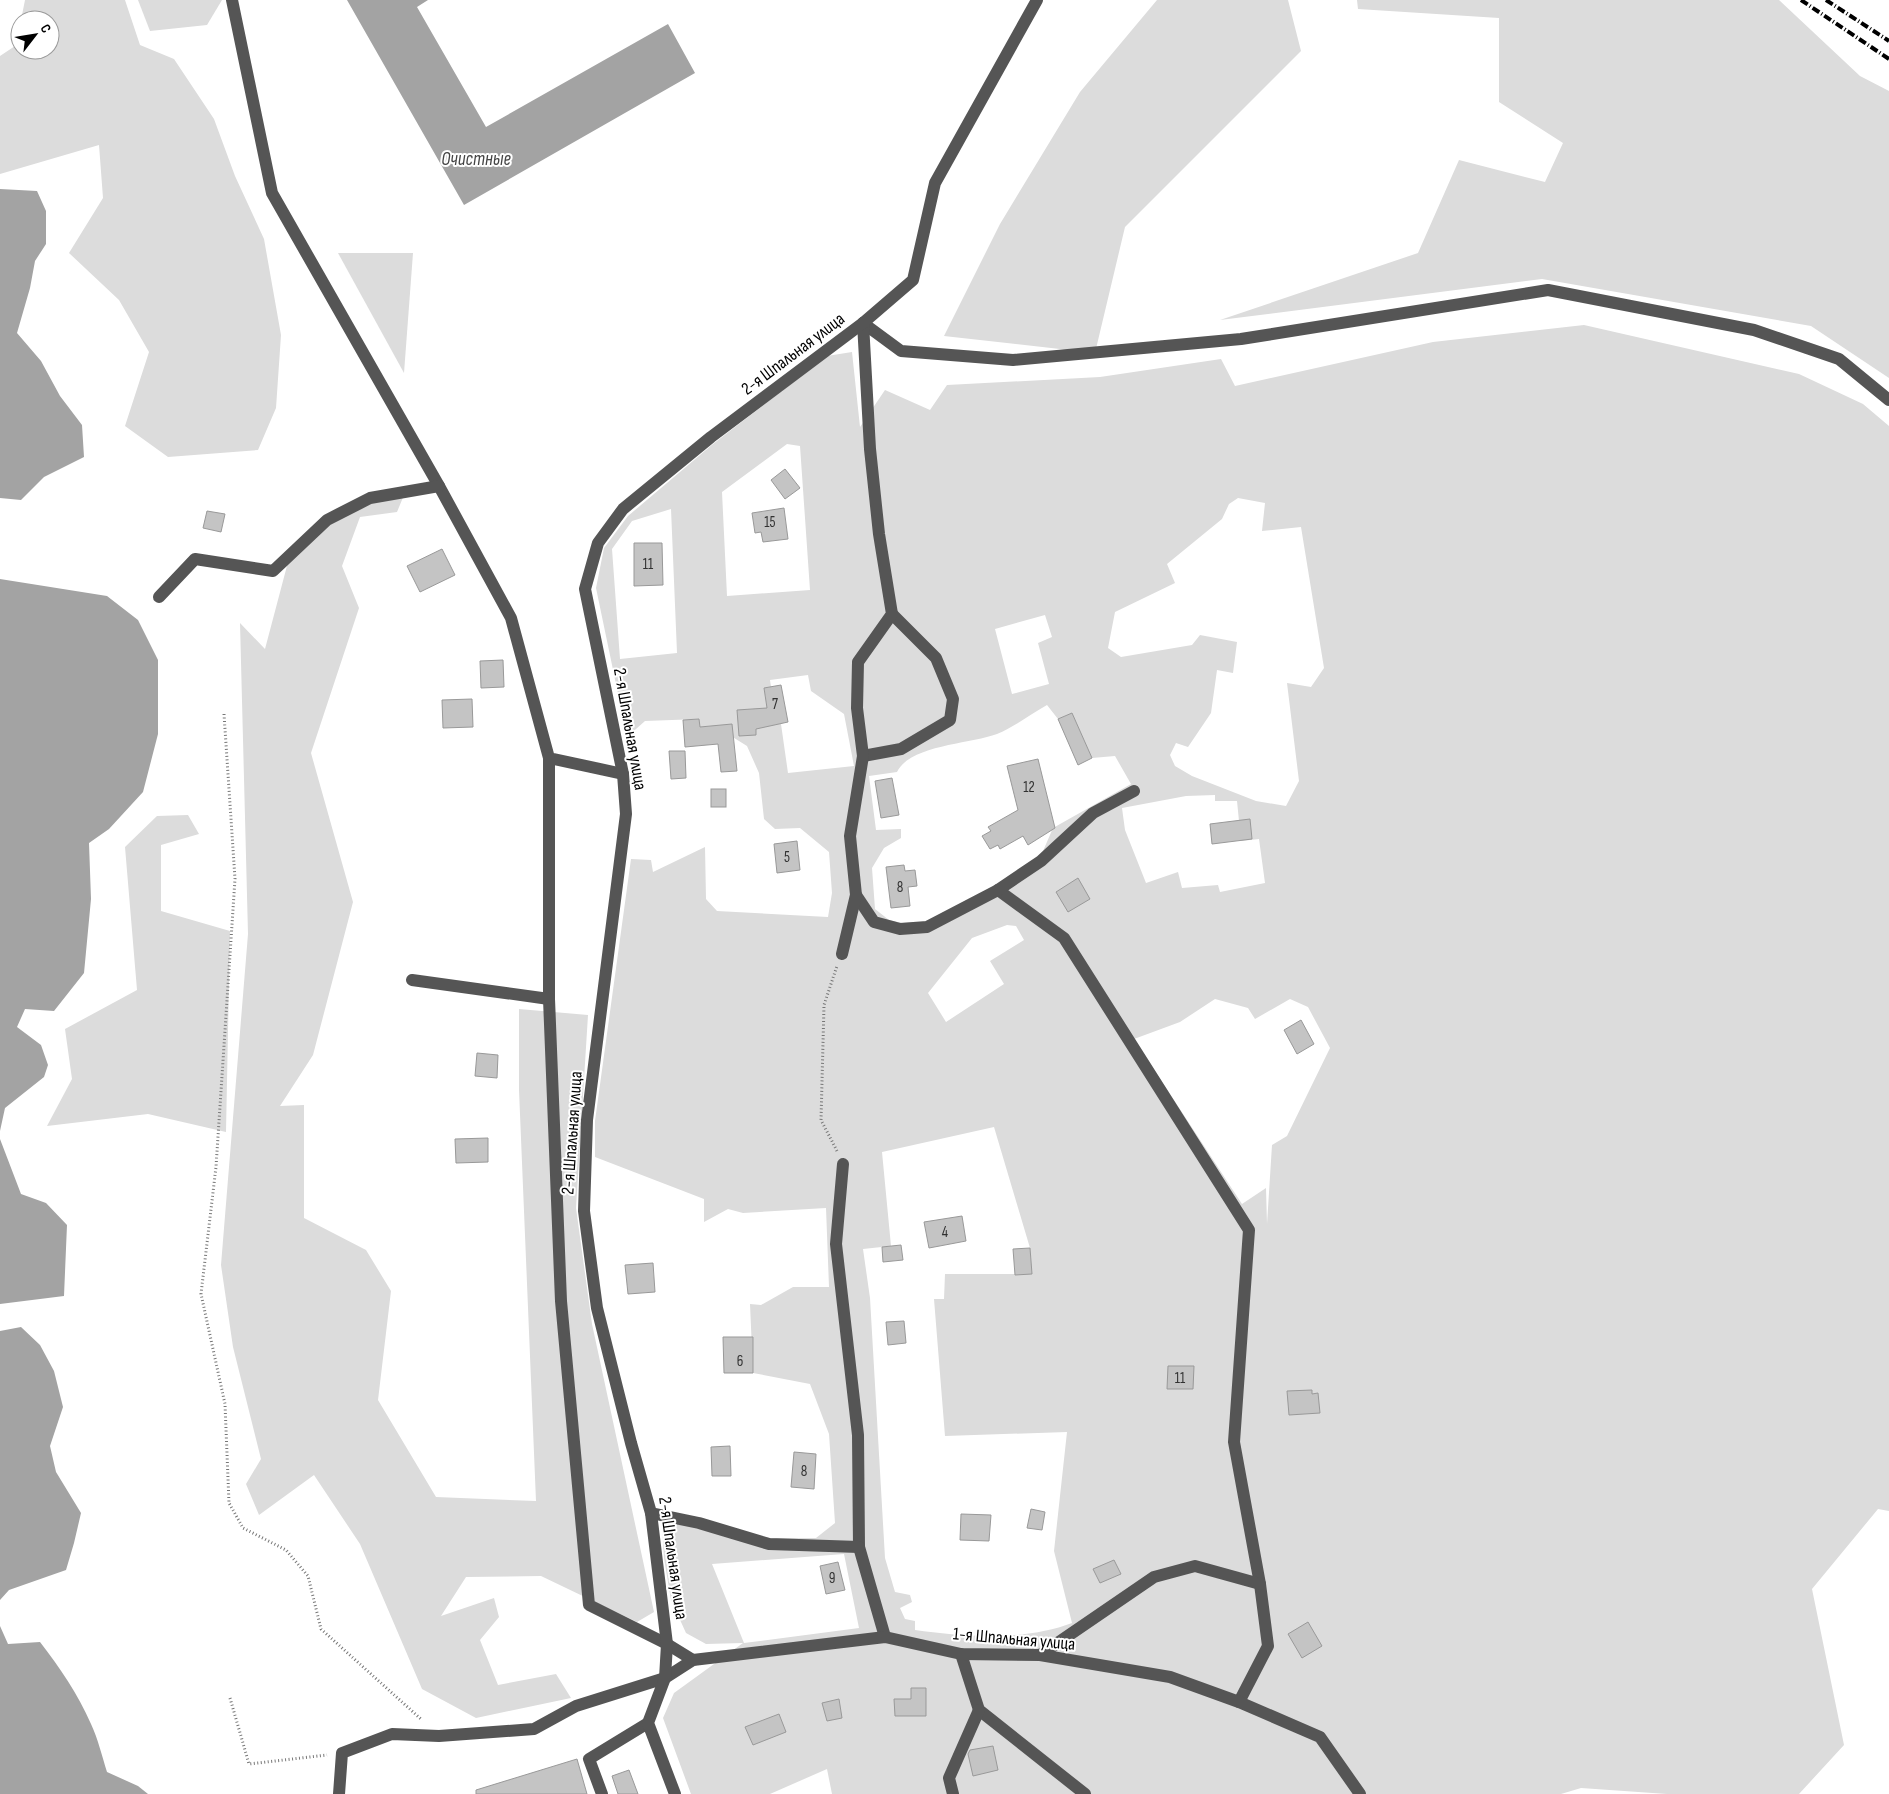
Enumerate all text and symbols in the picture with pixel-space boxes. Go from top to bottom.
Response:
north arrow [10,10,60,60]
text: С [37,21,55,36]
water label: Очистные [441,148,511,171]
street label: 2-я Шпальная улица [737,308,849,400]
house number: 15 [764,513,776,532]
house number: 11 [643,555,654,574]
street label: 2-я Шпальная улица [609,666,651,792]
house number: 7 [772,695,778,714]
house number: 12 [1023,778,1035,797]
house number: 5 [784,848,790,867]
house number: 8 [897,878,903,897]
street label: 2-я Шпальная улица [557,1071,587,1195]
house number: 4 [942,1223,948,1242]
house number: 6 [737,1352,743,1371]
house number: 11 [1175,1369,1186,1388]
house number: 8 [801,1462,807,1481]
street label: 2-я Шпальная улица [654,1495,692,1621]
house number: 9 [829,1569,835,1588]
street label: 1-я Шпальная улица [952,1623,1076,1655]

